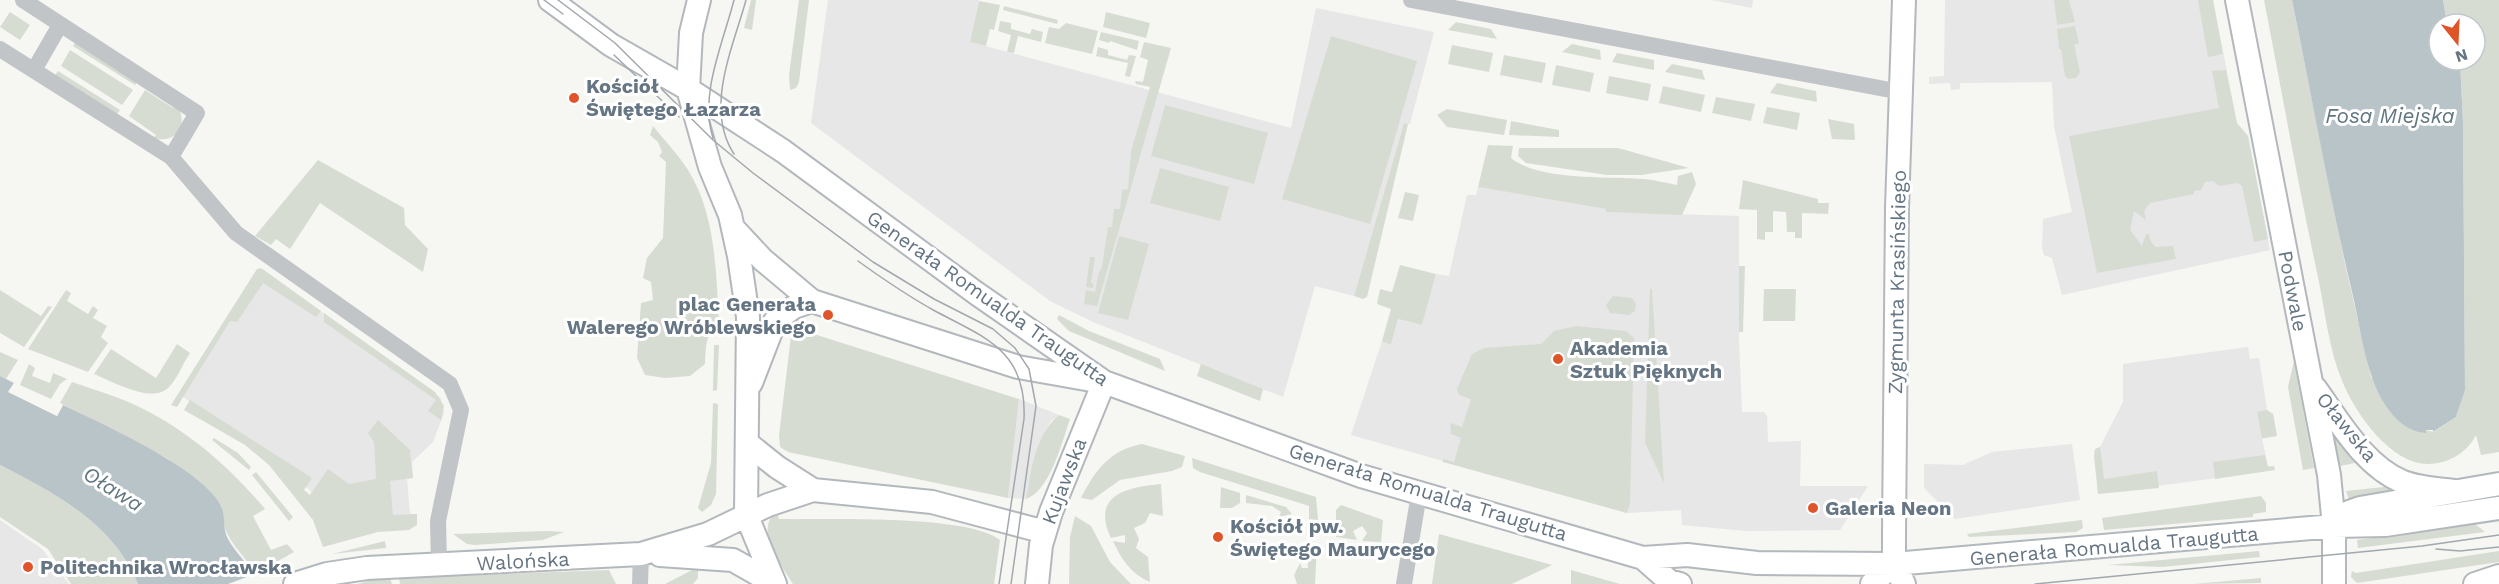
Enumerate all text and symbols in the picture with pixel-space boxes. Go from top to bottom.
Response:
north arrow [2427,12,2487,72]
text: N [2453,45,2470,67]
place label: Kościół Świętego Łazarza [586,74,761,121]
marker: Kościół Świętego Łazarza [567,91,581,105]
water label: Fosa Miejska [2325,103,2455,128]
street label: Zygmunta Krasińskiego [1883,170,1911,394]
street label: Generała Romualda Traugutta [862,205,1114,391]
street label: Podwale [2273,248,2313,334]
place label: plac Generała Walerego Wróblewskiego [567,292,816,339]
marker: plac Generała Walerego Wróblewskiego [821,308,835,322]
place label: Akademia Sztuk Pięknych [1570,336,1722,383]
marker: Akademia Sztuk Pięknych [1551,352,1565,366]
street label: Oławska [2312,387,2382,467]
street label: Kujawska [1037,434,1091,528]
street label: Generała Romualda Traugutta [1286,438,1570,546]
water label: Oława [79,461,148,517]
place label: Galeria Neon [1825,496,1951,520]
marker: Galeria Neon [1806,501,1820,515]
place label: Kościół pw. Świętego Maurycego [1230,514,1435,561]
street label: Generała Romualda Traugutta [1969,521,2259,571]
marker: Kościół pw. Świętego Maurycego [1211,530,1225,544]
street label: Walońska [476,547,570,575]
place label: Politechnika Wrocławska [40,555,292,579]
marker: Politechnika Wrocławska [21,560,35,574]

